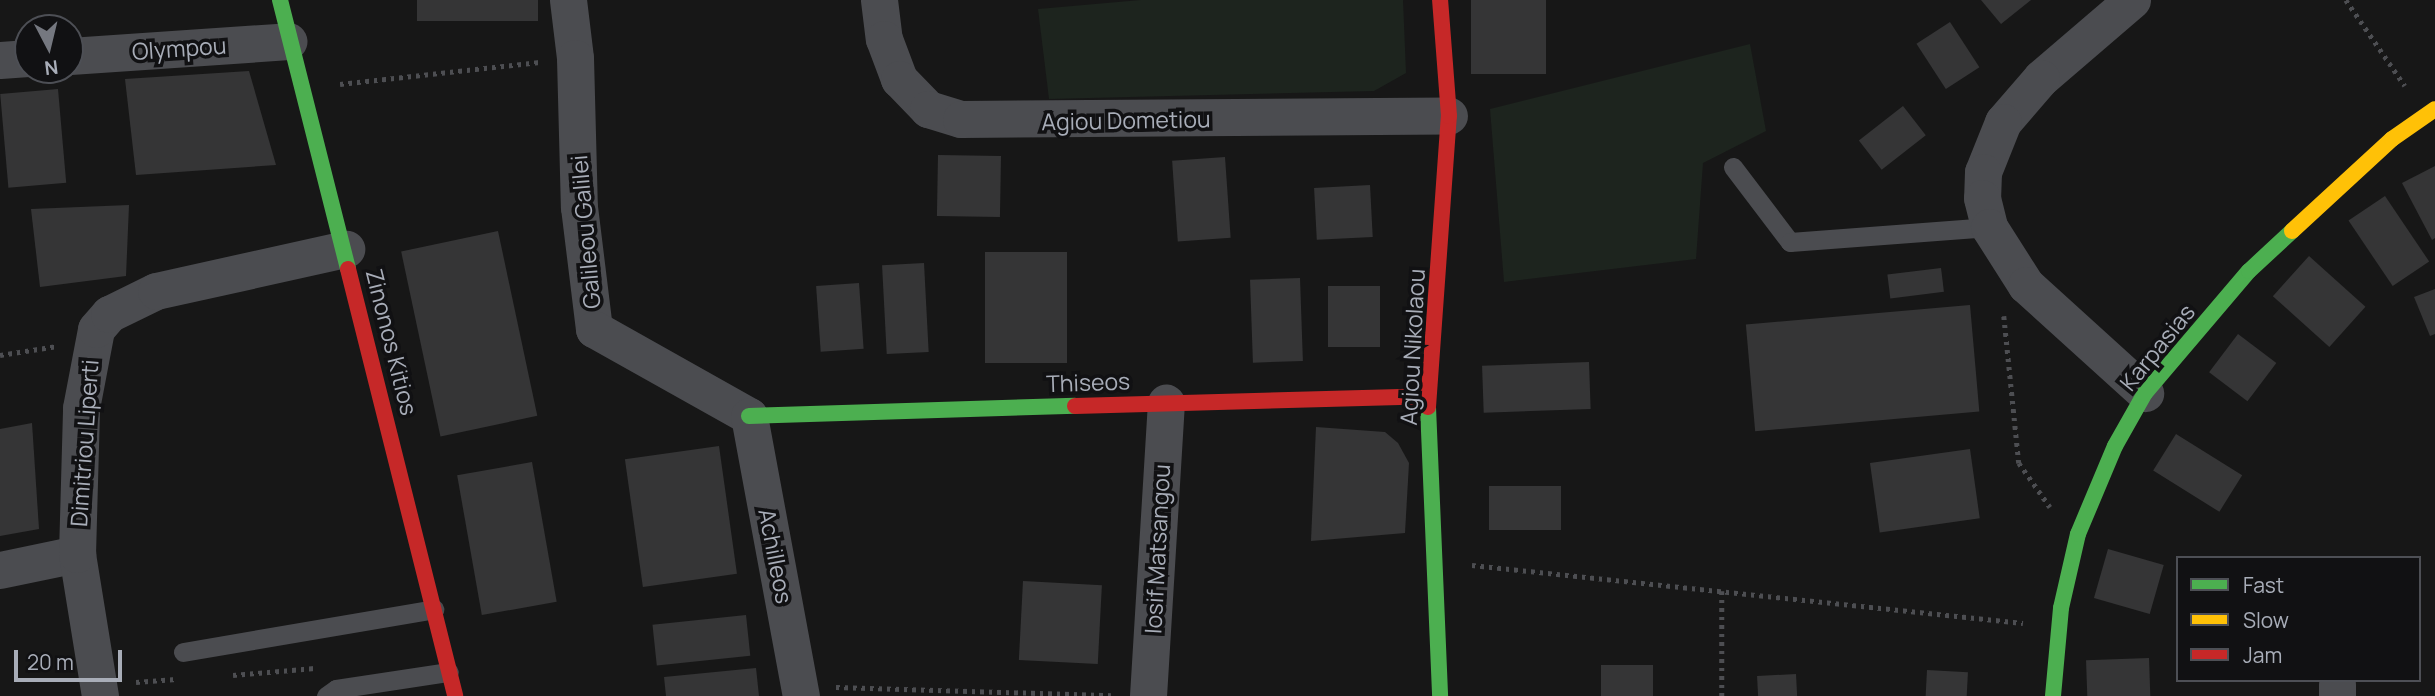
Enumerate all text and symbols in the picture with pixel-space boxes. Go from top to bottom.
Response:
north arrow [14,14,84,84]
street label: Olympou [131,31,227,65]
text: N [43,54,60,82]
street label: Agiou Dometiou [1041,105,1211,135]
street label: Galileou Galilei [565,154,605,310]
street label: Zinonos Kitios [361,266,423,418]
street label: Agiou Nikolaou [1394,268,1430,426]
street label: Karpasias [2114,298,2200,396]
street label: Dimitriou Liperti [64,359,104,527]
street label: Thiseos [1046,367,1130,397]
street label: Iosif Matsangou [1139,464,1175,634]
street label: Achilleos [753,506,799,606]
legend [2176,556,2421,682]
text: Fast [2243,571,2284,599]
text: Slow [2243,606,2289,634]
scale bar [18,636,126,680]
text: Jam [2243,641,2282,669]
text: 20 m [27,648,74,676]

